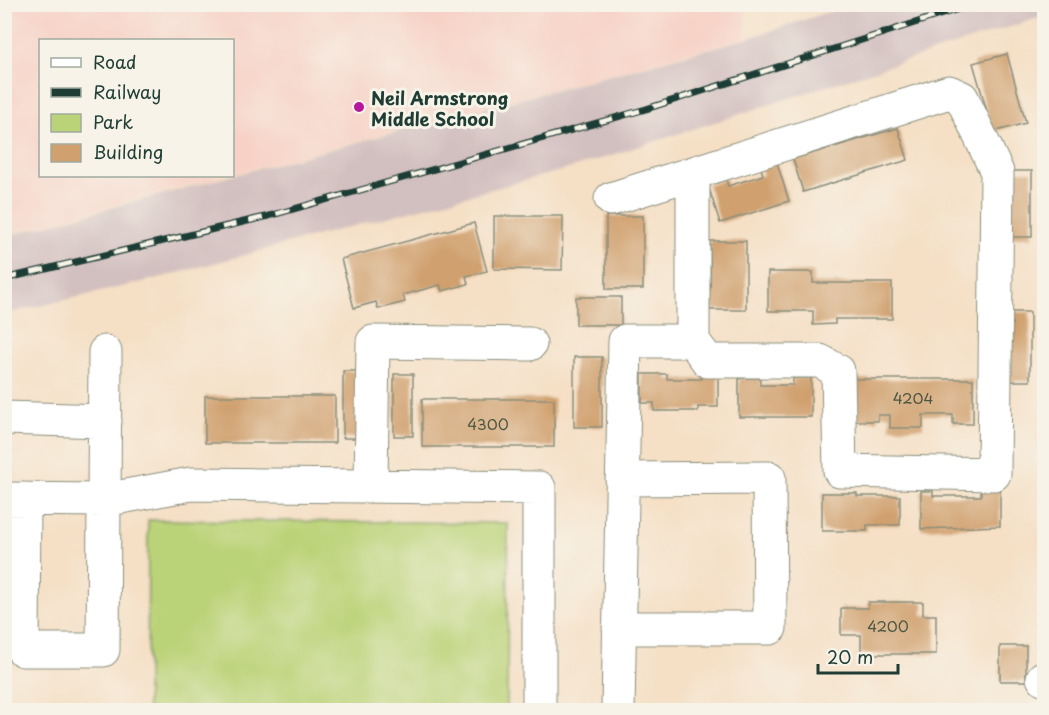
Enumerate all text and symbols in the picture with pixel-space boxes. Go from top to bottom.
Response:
legend [39,39,234,177]
text: Road [93,48,137,75]
text: Railway [93,78,161,105]
place label: Neil Armstrong Middle School [371,84,509,132]
marker: Neil Armstrong Middle School [352,100,366,114]
text: Park [93,108,133,135]
text: Building [93,138,163,165]
house number: 4204 [893,386,933,409]
house number: 4300 [467,412,509,435]
house number: 4200 [867,614,909,637]
scale bar [818,637,898,675]
text: 20 m [827,643,873,670]

